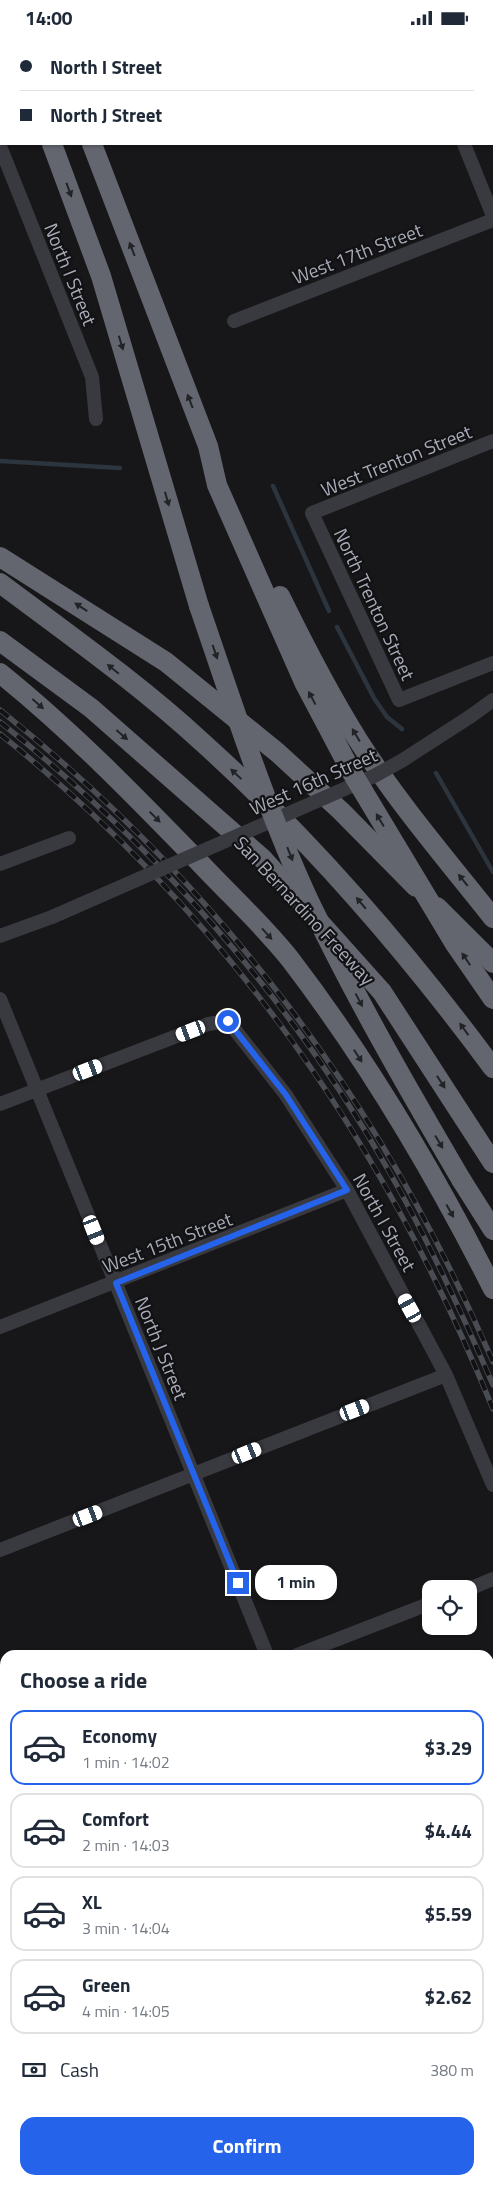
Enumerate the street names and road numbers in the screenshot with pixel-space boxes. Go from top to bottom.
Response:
street label: West 17th Street [288,215,426,291]
street label: North I Street [37,218,105,330]
street label: West Trenton Street [316,416,476,503]
street label: North Trenton Street [327,523,423,685]
street label: West 16th Street [244,740,382,822]
street label: San Bernardino Freeway [228,829,382,991]
street label: North I Street [346,1168,424,1277]
street label: West 15th Street [98,1204,236,1280]
street label: North J Street [128,1292,196,1404]

